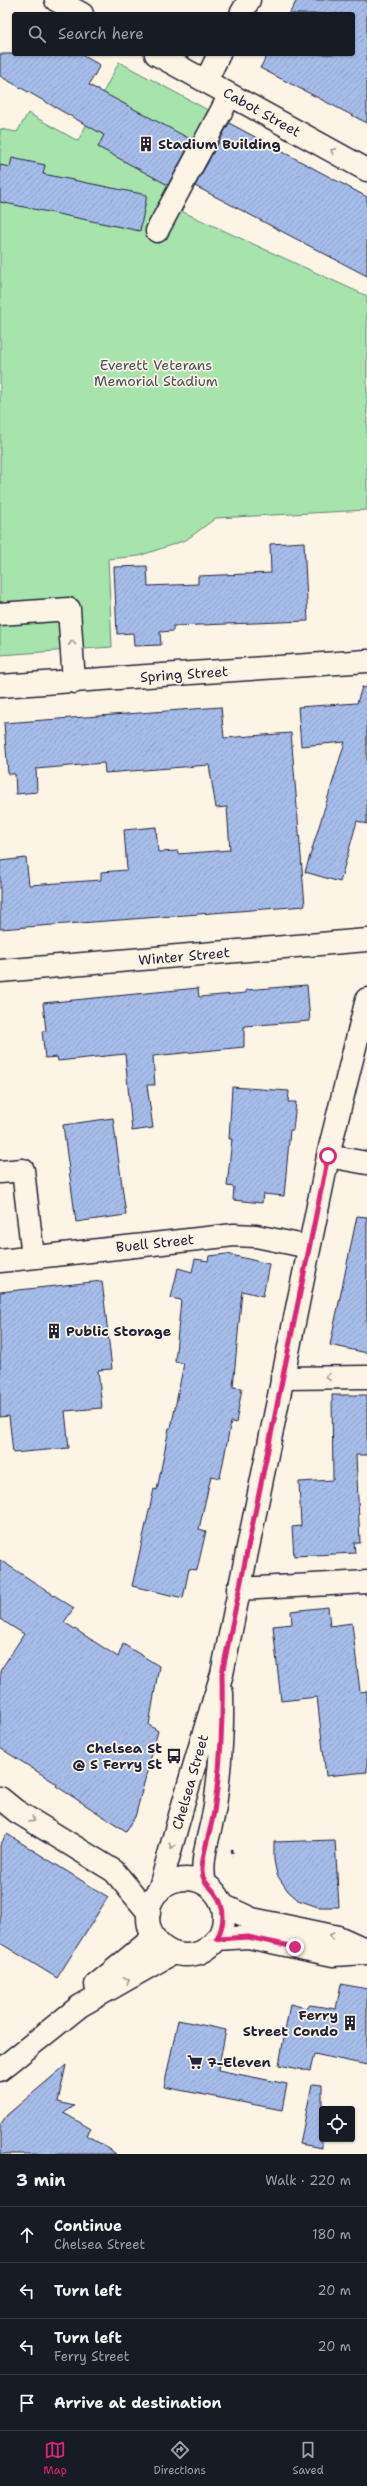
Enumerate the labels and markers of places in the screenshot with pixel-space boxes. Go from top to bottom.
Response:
building icon: Stadium Building [137,135,155,153]
place label: Stadium Building [158,135,280,153]
building icon: Public Storage [45,1322,63,1340]
place label: Public Storage [66,1322,171,1340]
place label: Chelsea St @ S Ferry St [73,1739,162,1773]
bus stop icon: Chelsea St @ S Ferry St [165,1747,183,1765]
place label: Ferry Street Condo [243,2006,338,2040]
building icon: Ferry Street Condo [341,2014,359,2032]
supermarket icon: 7-Eleven [186,2053,204,2071]
place label: 7-Eleven [207,2053,271,2071]

